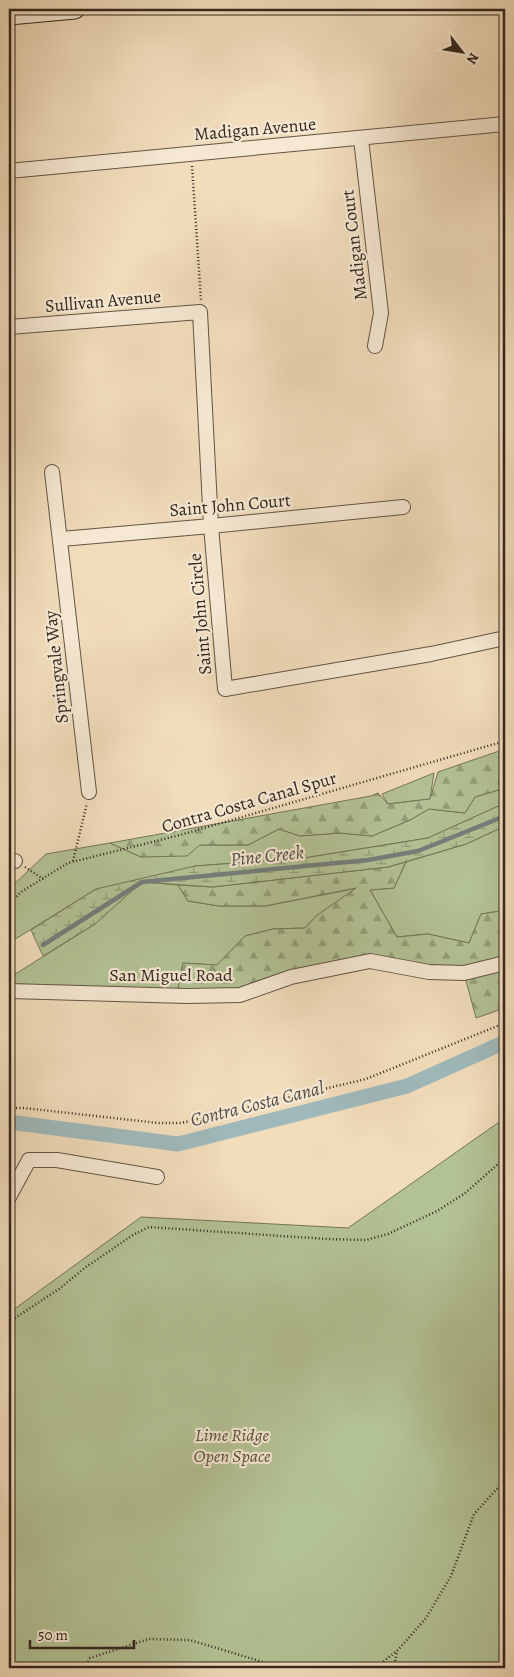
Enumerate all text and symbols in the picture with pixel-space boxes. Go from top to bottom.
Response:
north arrow [436,28,486,78]
text: N [462,49,483,68]
street label: Madigan Avenue [193,112,317,146]
street label: Madigan Court [335,188,373,302]
street label: Sullivan Avenue [44,284,162,318]
street label: Saint John Court [168,488,292,522]
street label: Saint John Circle [183,552,217,676]
street label: Springvale Way [38,608,74,725]
street label: Contra Costa Canal Spur [159,766,339,838]
water label: Pine Creek [229,839,305,873]
street label: San Miguel Road [109,963,233,987]
water label: Contra Costa Canal [188,1075,327,1133]
park label: Lime Ridge Open Space [194,1423,271,1468]
scale bar [30,1617,134,1649]
text: 50 m [38,1625,68,1645]

